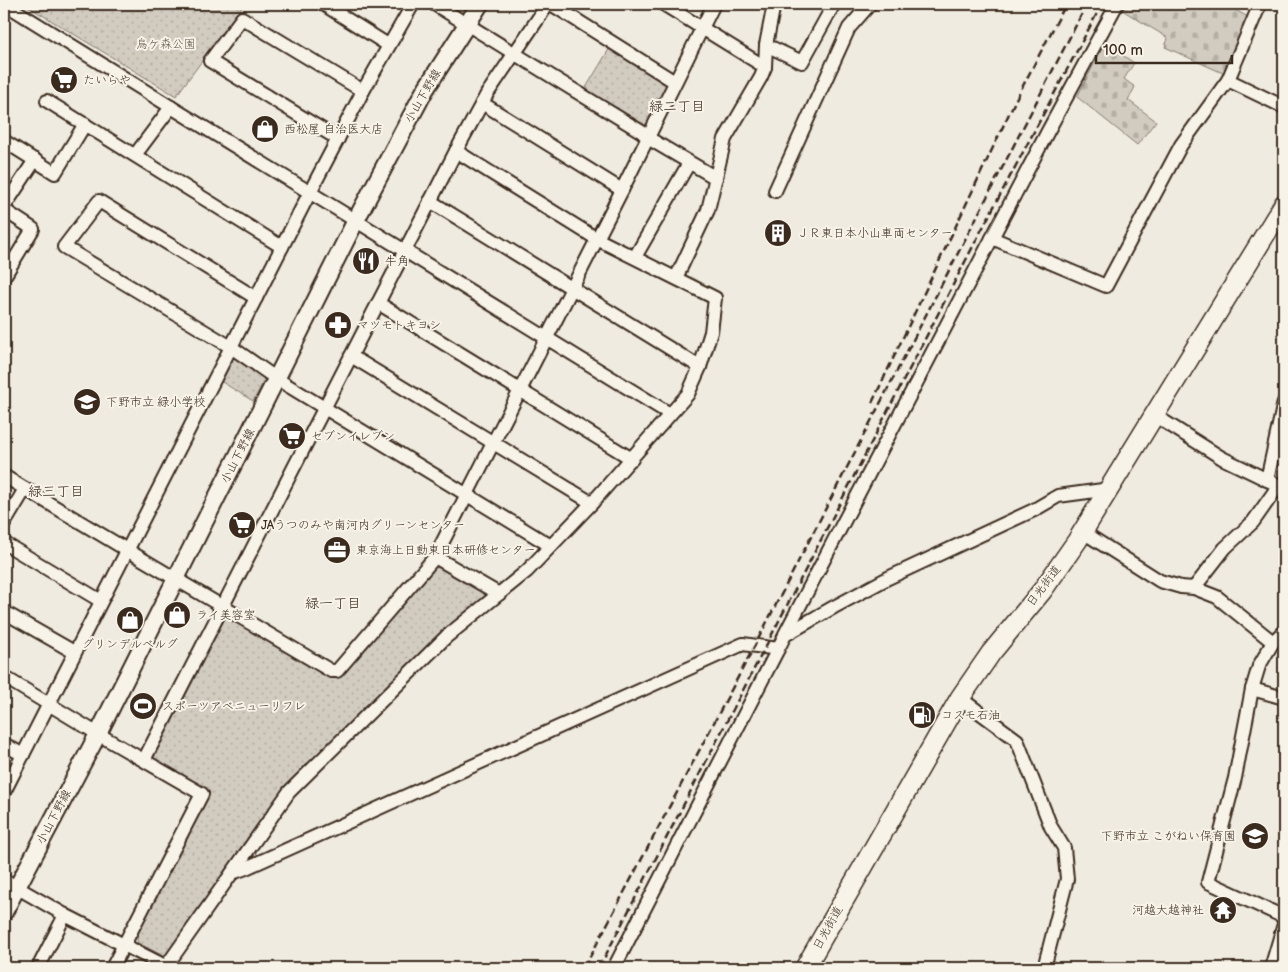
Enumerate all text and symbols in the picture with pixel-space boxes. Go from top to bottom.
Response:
scale bar [1096,32,1232,64]
park label: 烏ケ森公園 [136,37,196,52]
text: 100 m [1103,41,1143,60]
supermarket icon: たいらや [49,65,79,95]
street label: 小山下野線 [402,66,444,126]
place label: たいらや [83,73,131,88]
district label: 緑二丁目 [649,98,705,115]
shop icon: 西松屋 自治医大店 [250,114,280,144]
place label: 西松屋 自治医大店 [284,122,383,137]
building icon: ＪＲ東日本小山車両センター [763,218,793,248]
place label: ＪＲ東日本小山車両センター [797,226,953,241]
restaurant icon: 牛角 [351,246,381,276]
place label: 牛角 [385,254,409,269]
pharmacy icon: マツモトキヨシ [323,310,353,340]
place label: マツモトキヨシ [357,318,441,333]
school or university icon: 下野市立 緑小学校 [72,387,102,417]
place label: 下野市立 緑小学校 [106,395,205,410]
supermarket icon: セブンイレブン [277,421,307,451]
street label: 小山下野線 [218,426,258,486]
place label: セブンイレブン [311,429,395,444]
district label: 緑三丁目 [28,483,84,500]
supermarket icon: JAうつのみや南河内グリーンセンター [227,510,257,540]
place label: JAうつのみや南河内グリーンセンター [261,518,465,533]
office icon: 東京海上日動東日本研修センター [322,535,352,565]
place label: 東京海上日動東日本研修センター [356,543,536,558]
street label: 日光街道 [1024,562,1064,610]
district label: 緑一丁目 [305,595,361,612]
shop icon: ライ美容室 [162,600,192,630]
shop icon: グリンデルベルグ [115,605,145,635]
place label: ライ美容室 [196,608,256,623]
place label: グリンデルベルグ [82,637,178,652]
sports icon: スポーツアベニューリフレ [128,691,158,721]
place label: スポーツアベニューリフレ [162,699,306,714]
fuel station icon: コスモ石油 [907,700,937,730]
place label: コスモ石油 [941,708,1001,723]
street label: 小山下野線 [33,787,75,847]
school or university icon: 下野市立 こがねい保育園 [1240,821,1270,851]
place label: 下野市立 こがねい保育園 [1101,829,1236,844]
temple icon: 河越大越神社 [1208,895,1238,925]
street label: 日光街道 [810,903,846,953]
place label: 河越大越神社 [1132,903,1204,918]

